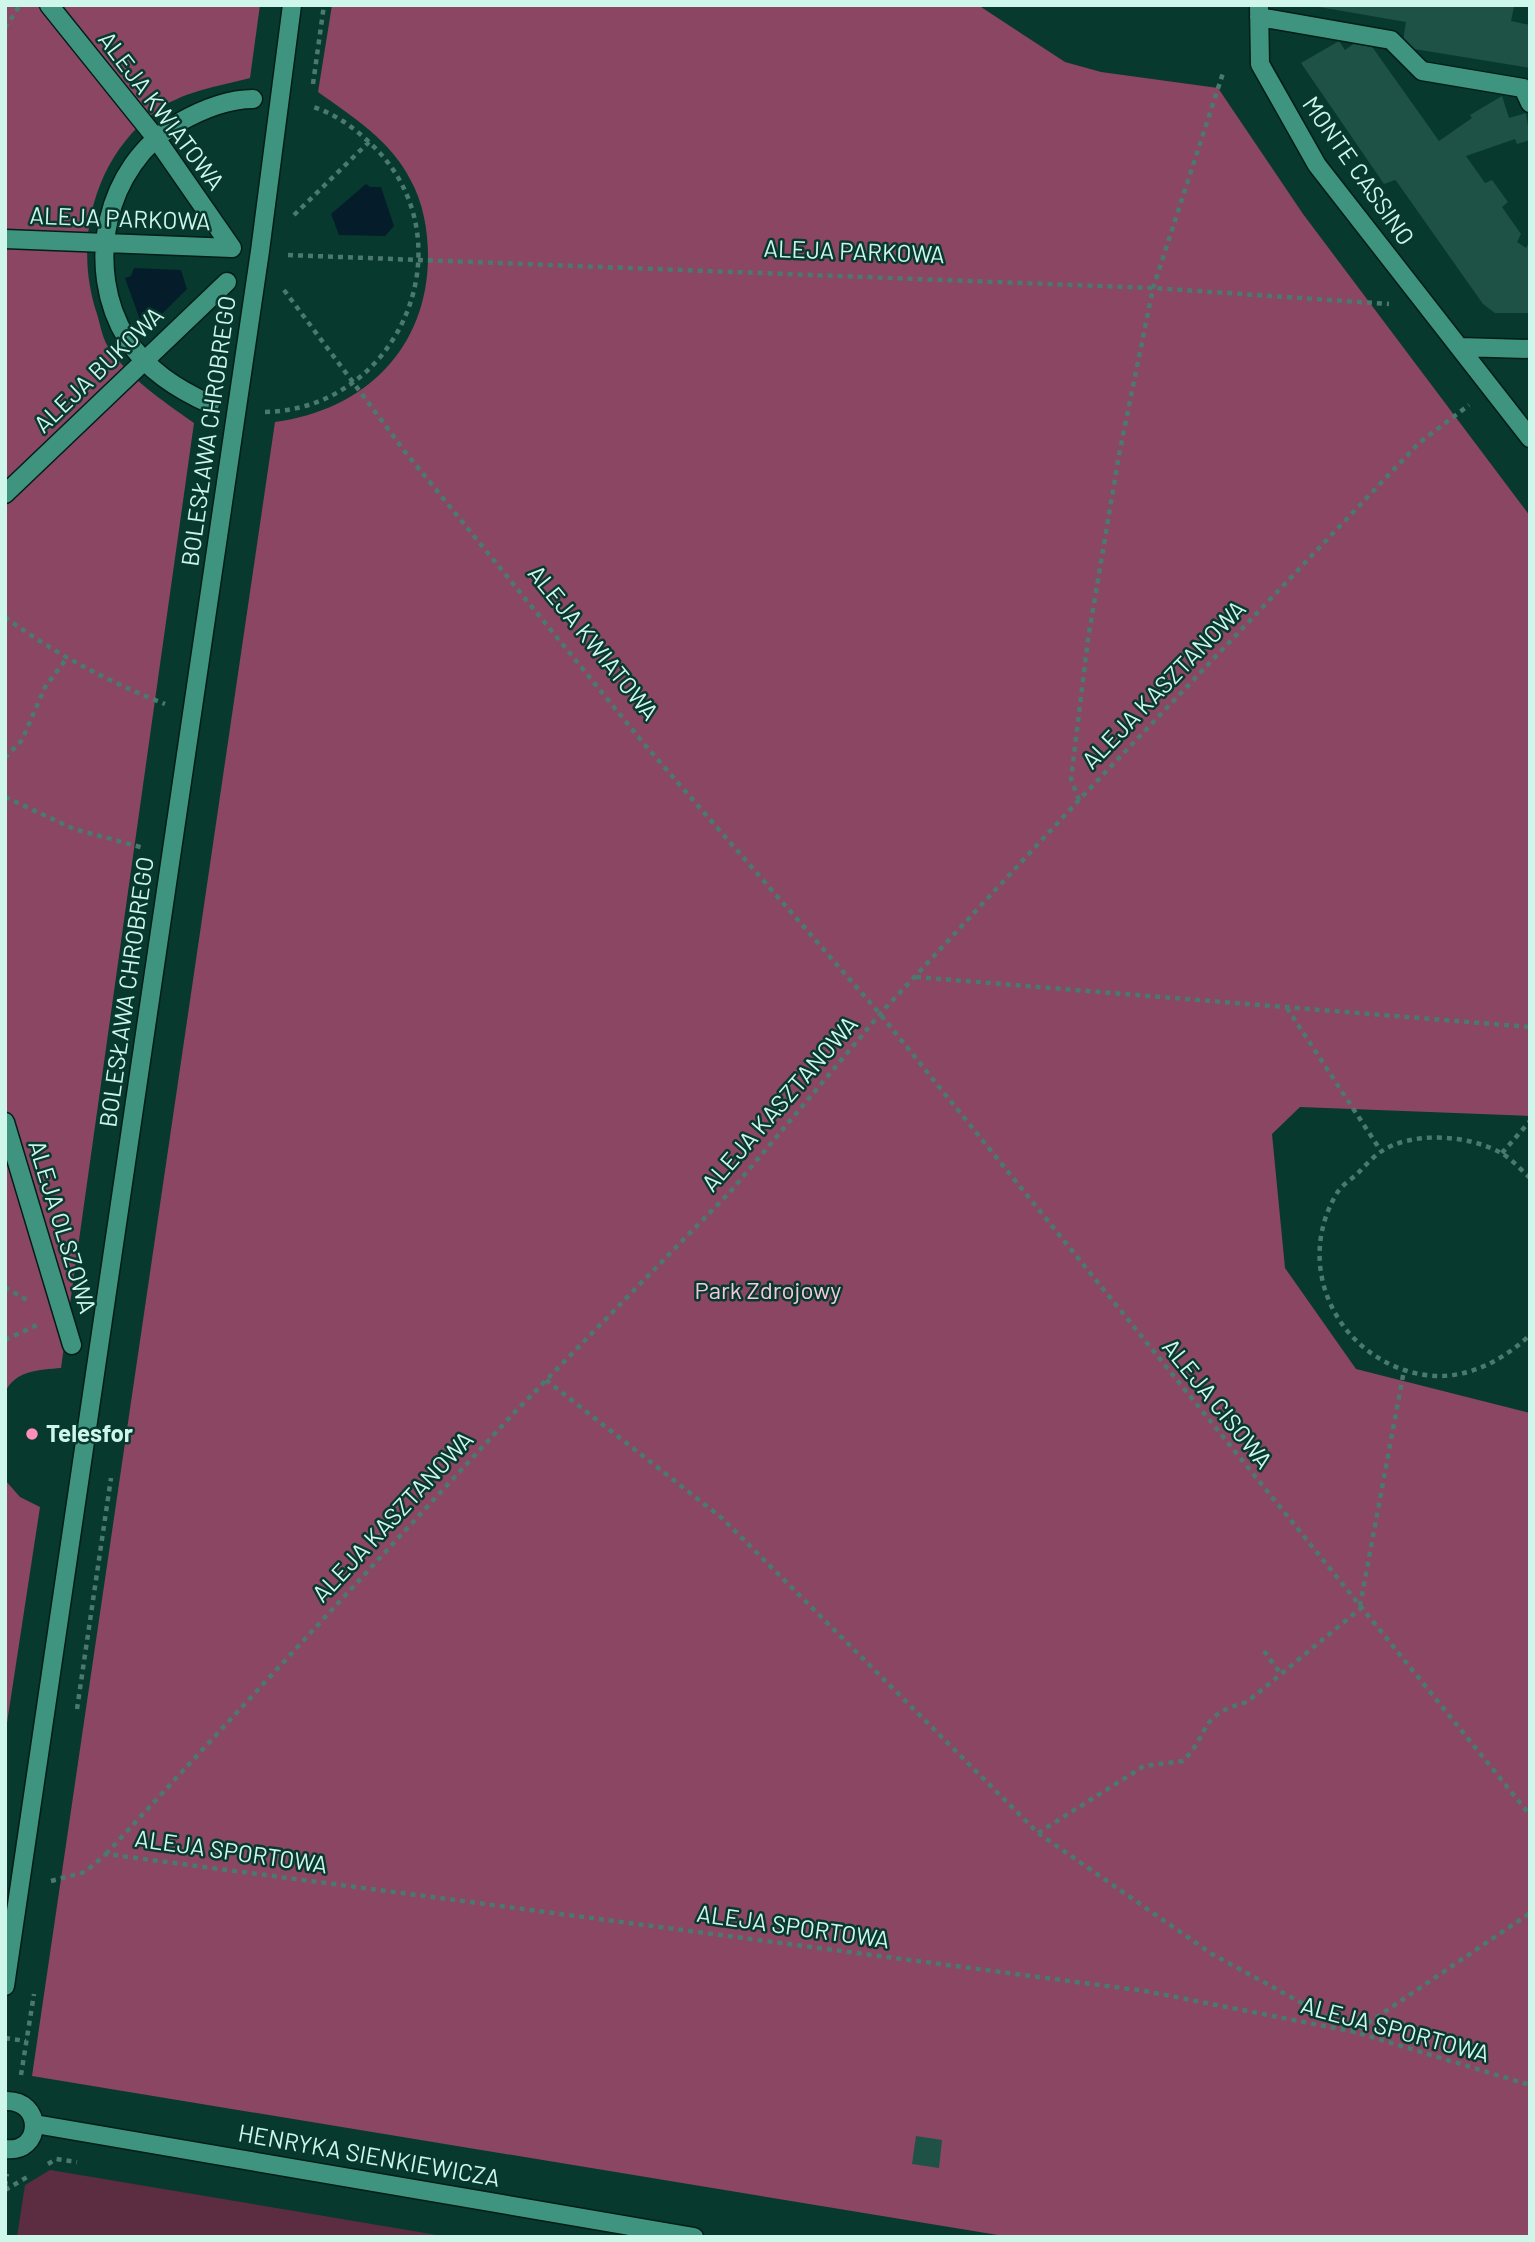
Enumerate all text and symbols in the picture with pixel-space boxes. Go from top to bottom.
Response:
street label: ALEJA KWIATOWA [93,25,231,195]
street label: MONTE CASSINO [1297,90,1421,250]
street label: ALEJA PARKOWA [29,200,211,235]
street label: ALEJA PARKOWA [763,233,945,268]
street label: BOLESŁAWA CHROBREGO [174,294,241,568]
street label: ALEJA BUKOWA [27,300,169,438]
street label: ALEJA KWIATOWA [523,559,666,726]
street label: ALEJA KASZTANOWA [1075,594,1251,774]
street label: BOLESŁAWA CHROBREGO [92,855,159,1129]
street label: ALEJA KASZTANOWA [695,1009,863,1197]
street label: ALEJA OLSZOWA [23,1136,104,1317]
park label: Park Zdrojowy [695,1275,841,1304]
street label: ALEJA CISOWA [1157,1332,1279,1474]
place label: Telesfor [46,1418,133,1447]
street label: ALEJA KASZTANOWA [305,1424,479,1607]
marker: Telesfor [24,1426,40,1442]
street label: ALEJA SPORTOWA [133,1823,329,1878]
street label: ALEJA SPORTOWA [695,1898,891,1953]
street label: ALEJA SPORTOWA [1298,1989,1493,2068]
street label: HENRYKA SIENKIEWICZA [236,2117,502,2192]

